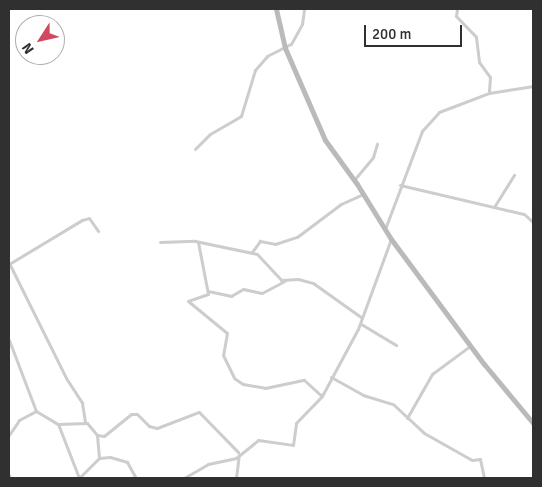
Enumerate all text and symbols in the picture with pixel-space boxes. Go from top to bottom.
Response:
north arrow [15,15,65,65]
scale bar [367,15,464,47]
text: 200 m [372,25,412,43]
text: N [18,39,38,57]

